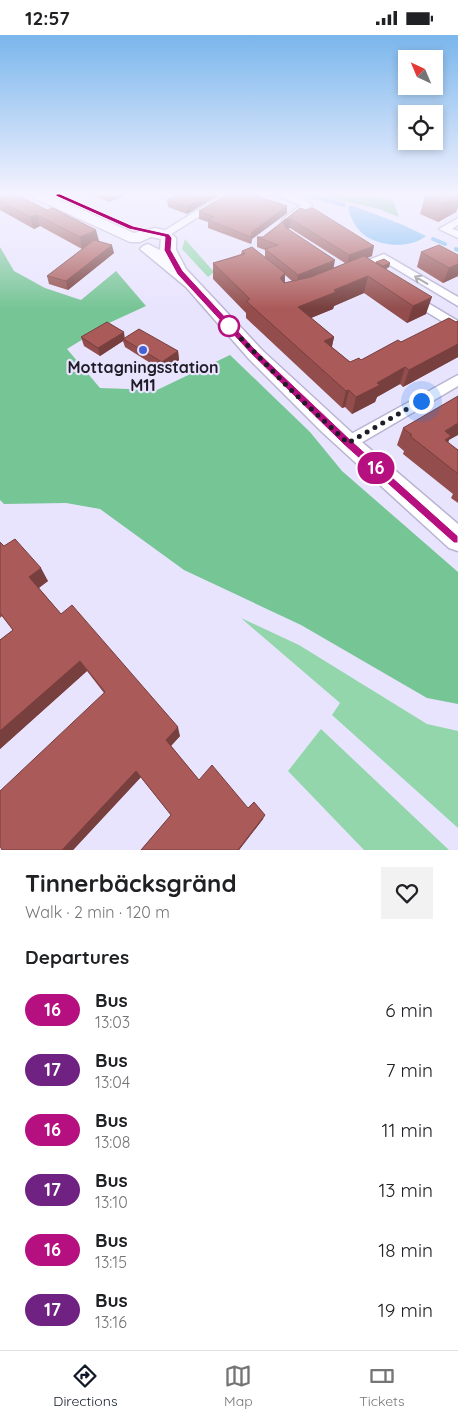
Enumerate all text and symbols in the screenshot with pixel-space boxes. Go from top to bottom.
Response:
text: 12:57 [25,6,70,30]
north arrow [398,50,442,95]
map controls [398,50,443,150]
button: locate [398,105,443,150]
one-way arrow [414,275,428,285]
unlabelled marker [218,315,240,337]
marker: Mottagningsstation M11 [137,344,149,356]
place label: Mottagningsstation M11 [67,357,219,395]
your location [409,389,434,414]
line badge: 16 [354,452,398,484]
text: 16 [368,456,384,479]
button: heart [381,867,433,919]
text: Tinnerbäcksgränd [25,868,237,898]
text: Walk · 2 min · 120 m [25,902,170,922]
text: Departures [25,945,129,969]
text: Bus [95,988,128,1012]
text: 16 [44,998,61,1021]
text: 6 min [385,998,433,1022]
text: 13:03 [95,1012,130,1032]
text: Bus [95,1048,128,1072]
text: 17 [44,1058,61,1081]
text: 7 min [386,1058,433,1082]
text: 13:04 [95,1072,130,1092]
text: Bus [95,1108,128,1132]
text: 16 [44,1118,61,1141]
text: 11 min [381,1118,433,1142]
text: 13:08 [95,1132,130,1152]
text: Bus [95,1168,128,1192]
text: 17 [44,1178,61,1201]
text: 13 min [378,1178,433,1202]
text: 13:10 [95,1192,128,1212]
text: Bus [95,1228,128,1252]
text: 16 [44,1238,61,1261]
text: 18 min [378,1238,433,1262]
text: 13:15 [95,1252,127,1272]
text: Bus [95,1288,128,1312]
text: 17 [44,1298,61,1321]
text: 19 min [378,1298,433,1322]
text: 13:16 [95,1312,127,1332]
tab: Directions [53,1362,117,1410]
tab: Map [224,1362,253,1410]
tab: Tickets [359,1362,405,1410]

